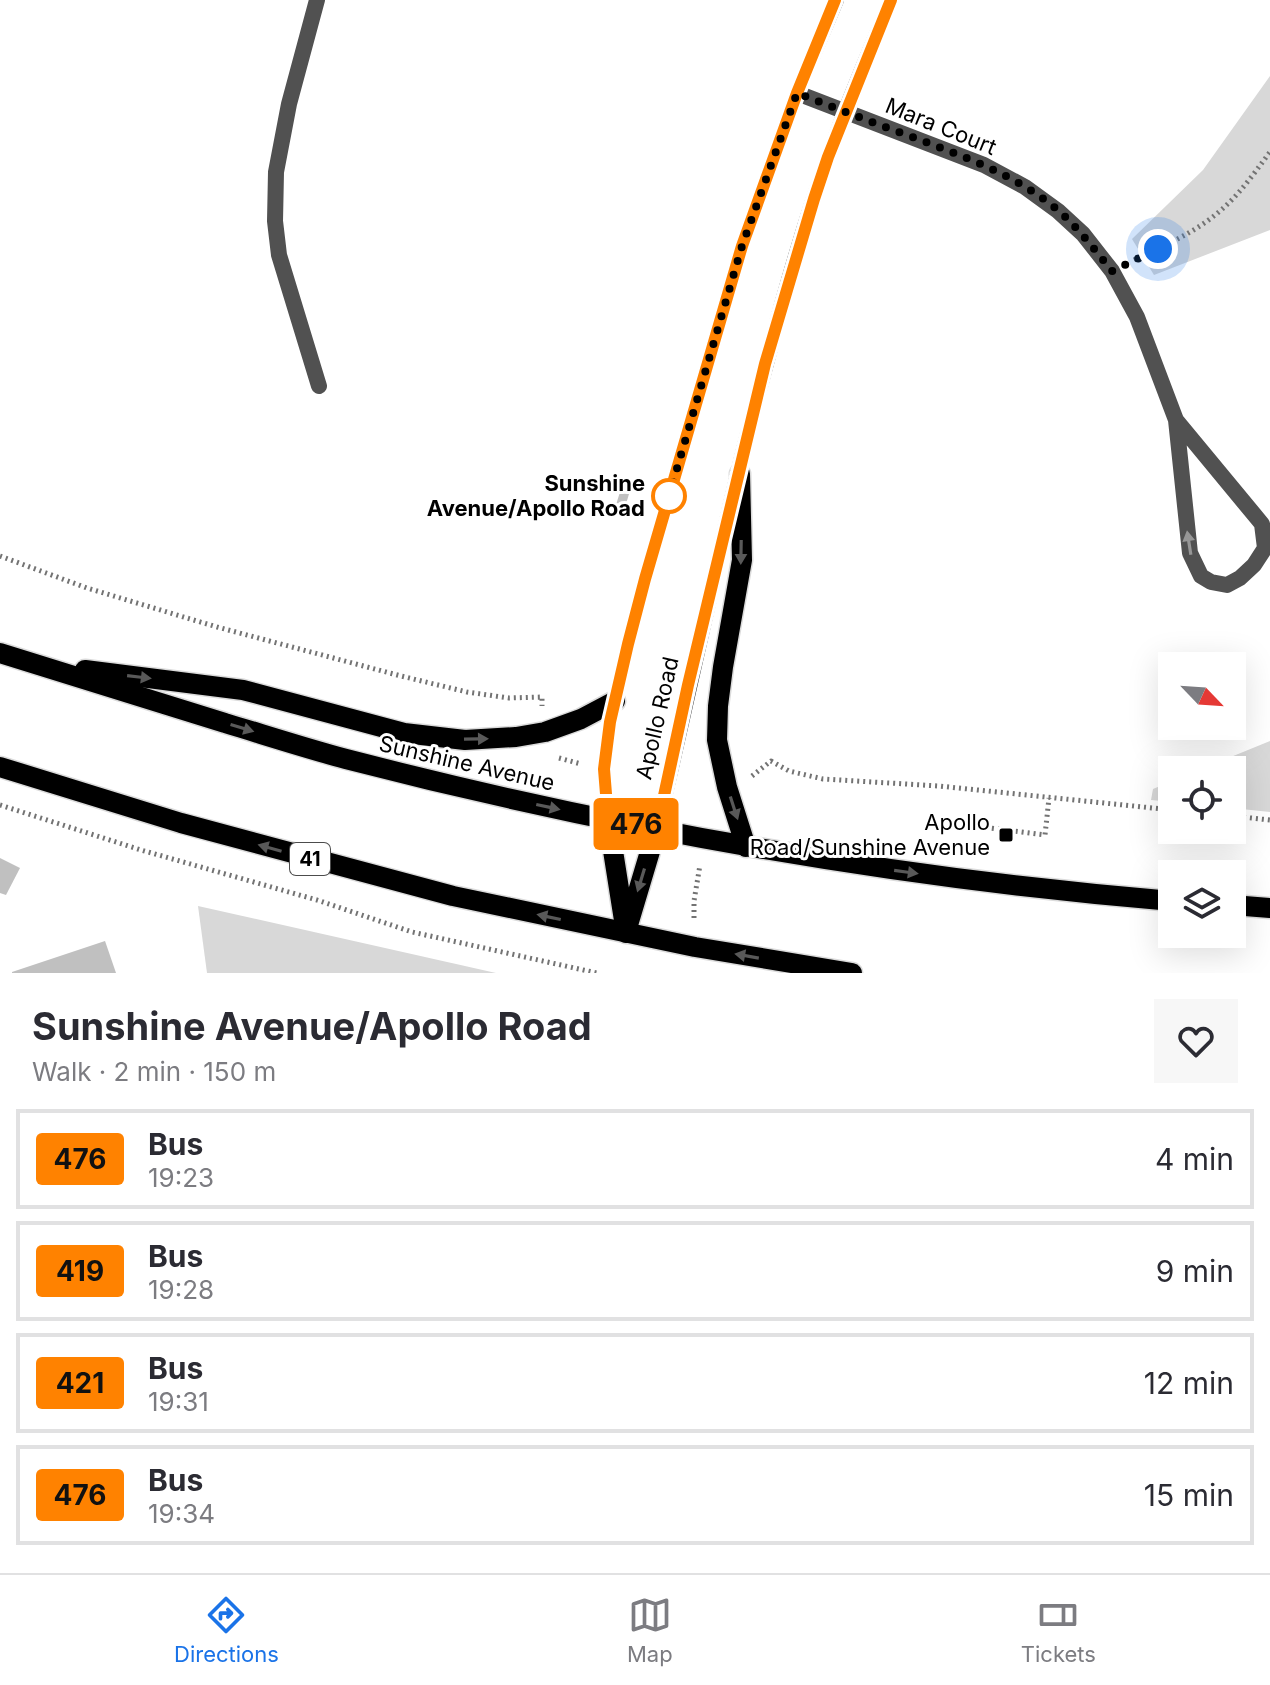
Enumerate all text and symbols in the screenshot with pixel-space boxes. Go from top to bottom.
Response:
street label: Mara Court [882,92,1000,160]
your location [1138,229,1178,269]
place label: Sunshine Avenue/Apollo Road [427,470,645,521]
marker: Sunshine Avenue/Apollo Road [652,479,686,513]
one-way arrow [1183,530,1195,555]
one-way arrow [735,540,747,565]
north arrow [1158,652,1246,740]
map controls [1158,652,1246,948]
street label: Apollo Road [630,654,684,782]
one-way arrow [127,671,152,684]
one-way arrow [230,722,254,735]
street label: Sunshine Avenue [377,730,557,796]
one-way arrow [464,733,489,745]
button: locate [1158,756,1246,844]
one-way arrow [728,796,740,820]
line badge: 476 [590,798,682,850]
one-way arrow [535,801,560,814]
text: 476 [610,807,662,841]
place label: Apollo Road/Sunshine Avenue [750,809,990,860]
marker: Apollo Road/Sunshine Avenue [997,826,1015,844]
one-way arrow [257,841,281,854]
road number: 41 [290,843,330,875]
button: layers [1158,860,1246,948]
one-way arrow [894,866,919,879]
one-way arrow [634,869,647,893]
one-way arrow [537,910,562,923]
one-way arrow [735,950,760,962]
button: heart [1154,999,1238,1083]
text: Sunshine Avenue/Apollo Road [32,1003,592,1049]
text: Walk · 2 min · 150 m [32,1056,276,1087]
text: Bus [148,1126,203,1162]
text: 4 min [1155,1141,1234,1177]
text: 476 [54,1142,106,1176]
text: 19:23 [148,1162,214,1193]
text: Bus [148,1238,203,1274]
text: 9 min [1156,1253,1234,1289]
text: 419 [56,1254,104,1288]
text: 19:28 [148,1274,214,1305]
text: Bus [148,1350,203,1386]
text: 12 min [1144,1365,1234,1401]
text: 421 [56,1366,104,1400]
text: 19:31 [148,1386,209,1417]
text: Bus [148,1462,203,1498]
text: 15 min [1144,1477,1234,1513]
text: 476 [54,1478,106,1512]
text: 19:34 [148,1498,215,1529]
tab: Directions [174,1593,279,1667]
tab: Map [627,1593,673,1667]
tab: Tickets [1021,1593,1096,1667]

